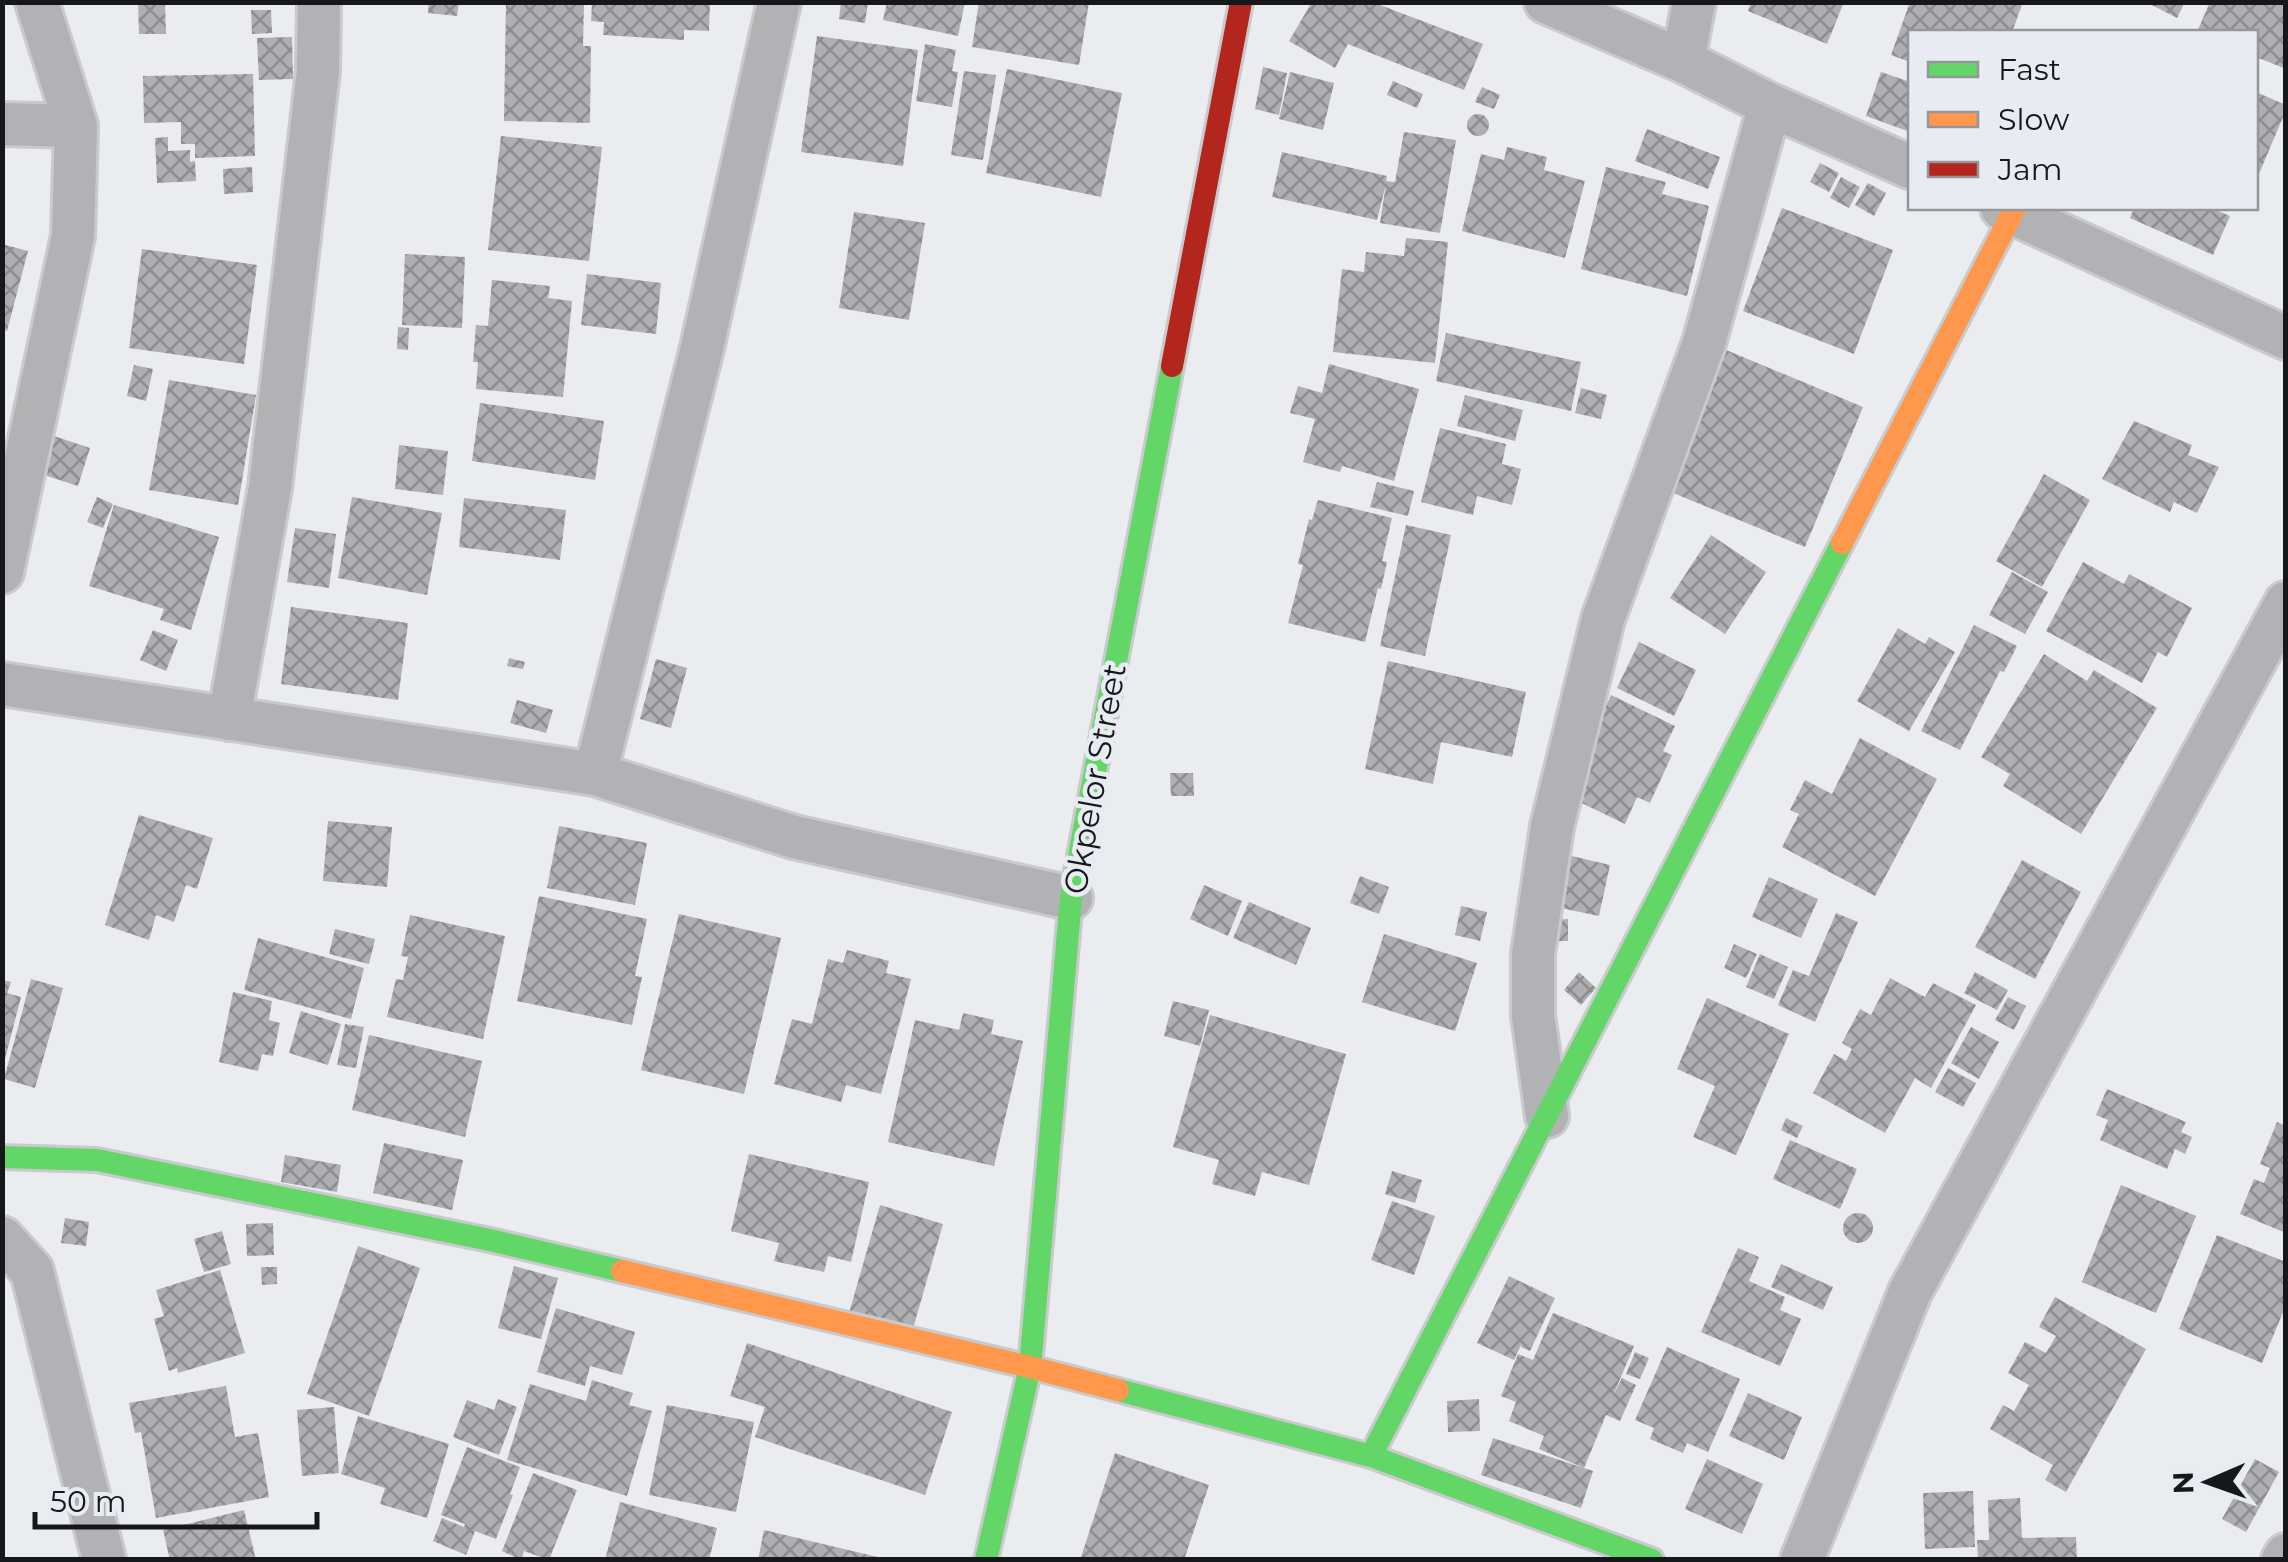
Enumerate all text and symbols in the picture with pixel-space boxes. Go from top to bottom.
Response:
legend [1908,30,2258,210]
text: Fast [1998,51,2061,88]
text: Slow [1998,101,2070,138]
text: Jam [1997,151,2063,188]
street label: Okpelor Street [1055,661,1134,897]
north arrow [2158,1432,2258,1532]
scale bar [35,1467,318,1529]
text: N [2166,1471,2200,1495]
text: 50 m [50,1483,127,1520]

